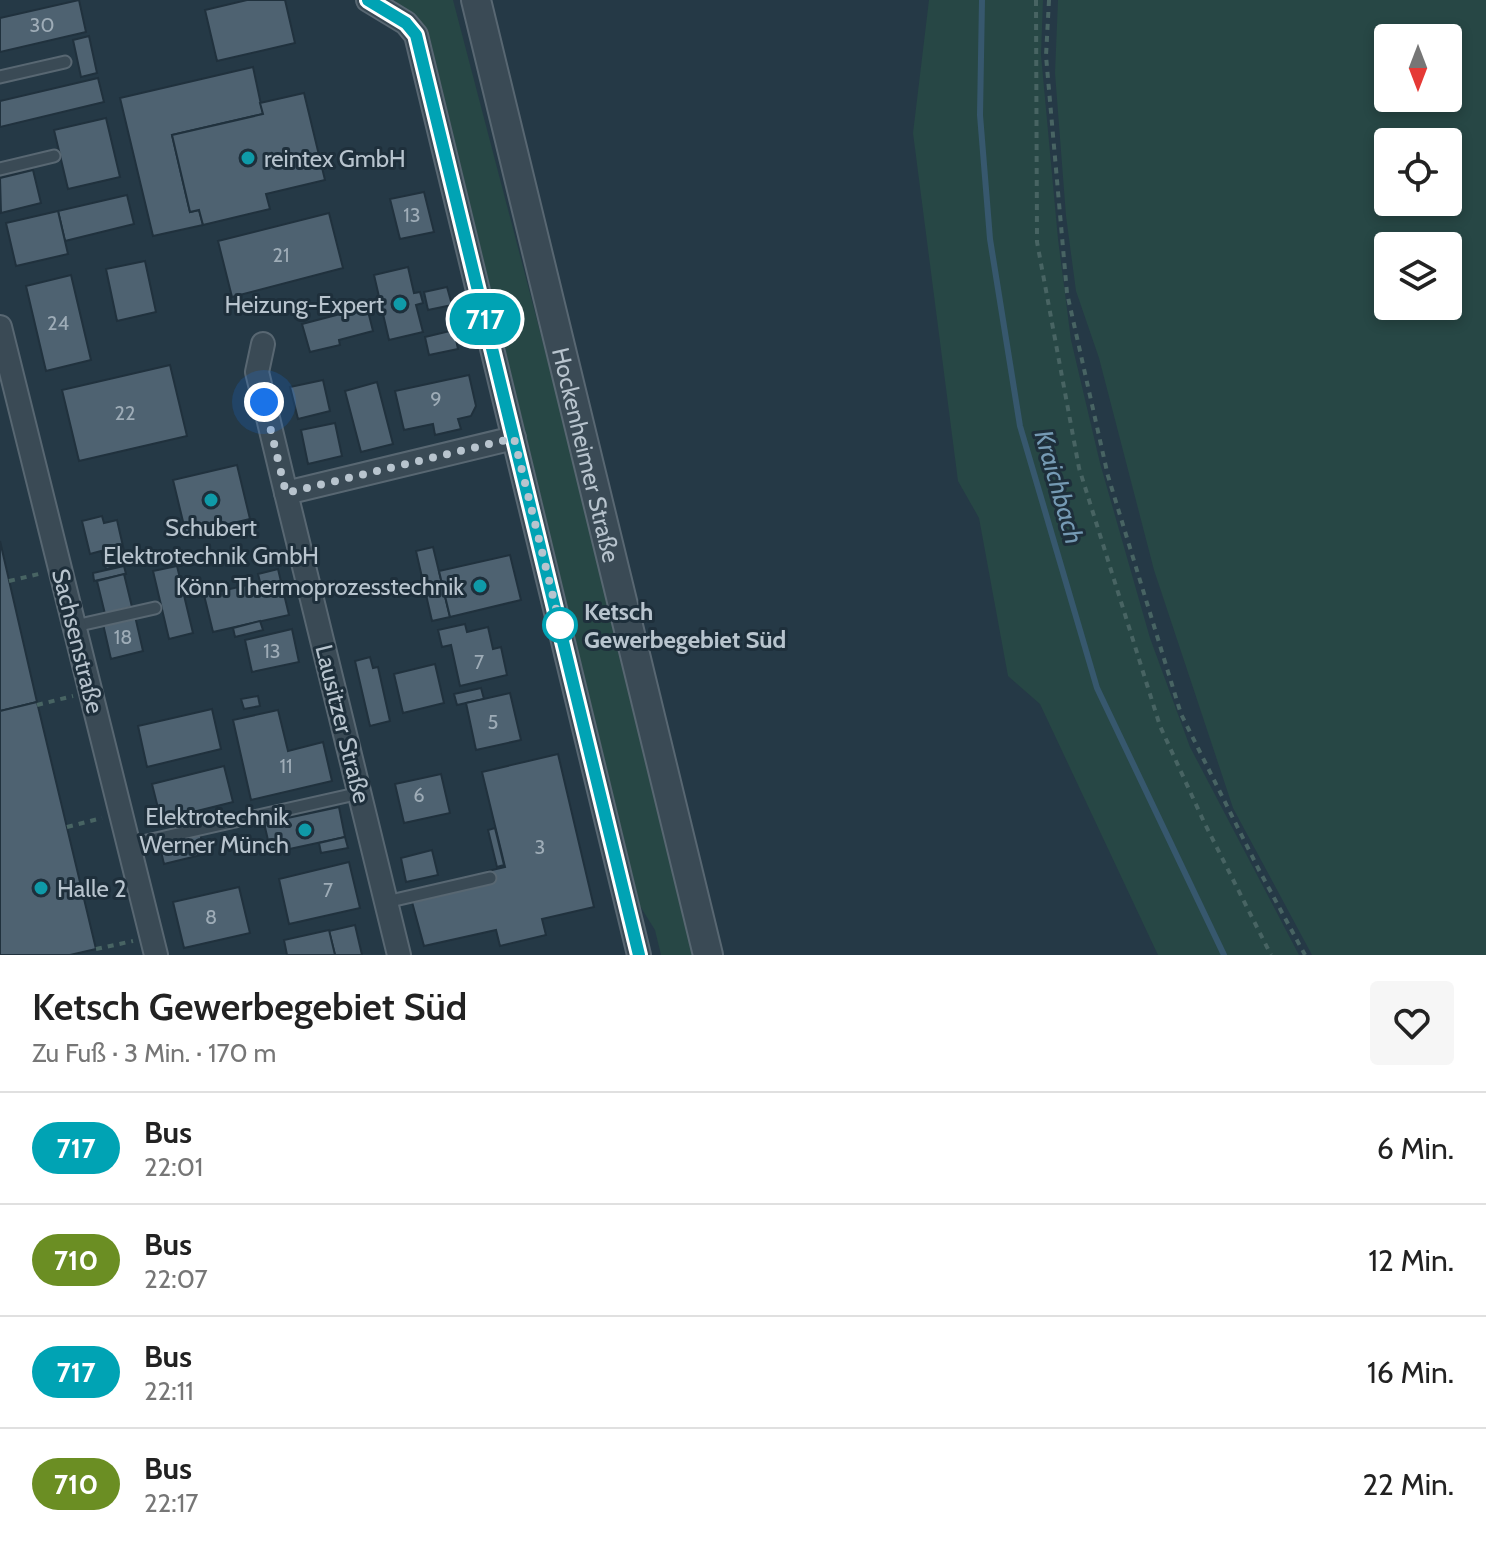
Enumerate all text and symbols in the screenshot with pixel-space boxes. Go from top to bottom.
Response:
house number: 30 [30,13,54,37]
north arrow [1374,24,1462,112]
map controls [1374,24,1462,320]
button: locate [1374,128,1462,216]
place label: reintex GmbH [264,144,406,173]
marker: reintex GmbH [239,149,257,167]
house number: 13 [403,203,421,227]
button: layers [1374,232,1462,320]
house number: 21 [273,243,290,267]
place label: Heizung-Expert [225,290,384,319]
line badge: 717 [439,293,531,345]
marker: Heizung-Expert [391,295,409,313]
text: 717 [466,302,504,336]
house number: 24 [47,311,69,335]
street label: Hockenheimer Straße [546,344,627,565]
your location [244,382,284,422]
house number: 9 [430,387,442,411]
house number: 22 [115,401,135,425]
water label: Kraichbach [1028,426,1090,548]
marker: Schubert Elektrotechnik GmbH [202,491,220,509]
place label: Schubert Elektrotechnik GmbH [103,513,319,570]
street label: Sachsenstraße [46,566,110,716]
place label: Könn Thermoprozesstechnik [176,572,464,601]
marker: Könn Thermoprozesstechnik [471,577,489,595]
place label: Ketsch Gewerbegebiet Süd [584,597,786,654]
marker: Ketsch Gewerbegebiet Süd [543,608,577,642]
house number: 18 [114,625,132,649]
house number: 13 [263,639,281,663]
street label: Lausitzer Straße [309,642,377,806]
house number: 7 [474,650,484,674]
house number: 5 [488,710,498,734]
house number: 11 [279,754,293,778]
house number: 6 [413,783,425,807]
place label: Elektrotechnik Werner Münch [140,802,289,859]
marker: Elektrotechnik Werner Münch [296,821,314,839]
house number: 3 [535,835,545,859]
place label: Halle 2 [57,874,127,903]
house number: 7 [323,878,333,902]
marker: Halle 2 [32,879,50,897]
house number: 8 [205,905,217,929]
button: heart [1370,981,1454,1065]
text: Ketsch Gewerbegebiet Süd [32,983,467,1030]
text: Zu Fuß · 3 Min. · 170 m [32,1037,276,1069]
text: Bus [144,1114,192,1151]
text: 6 Min. [1377,1130,1454,1167]
text: 717 [57,1131,95,1165]
text: 22:01 [144,1151,203,1183]
text: Bus [144,1226,192,1263]
text: 12 Min. [1368,1242,1454,1279]
text: 710 [54,1243,98,1277]
text: 22:07 [144,1263,208,1295]
text: Bus [144,1338,192,1375]
text: 16 Min. [1367,1354,1454,1391]
text: 717 [57,1355,95,1389]
text: 22:11 [144,1375,194,1407]
text: Bus [144,1450,192,1487]
text: 22 Min. [1362,1466,1454,1503]
text: 710 [54,1467,98,1501]
text: 22:17 [144,1487,198,1519]

